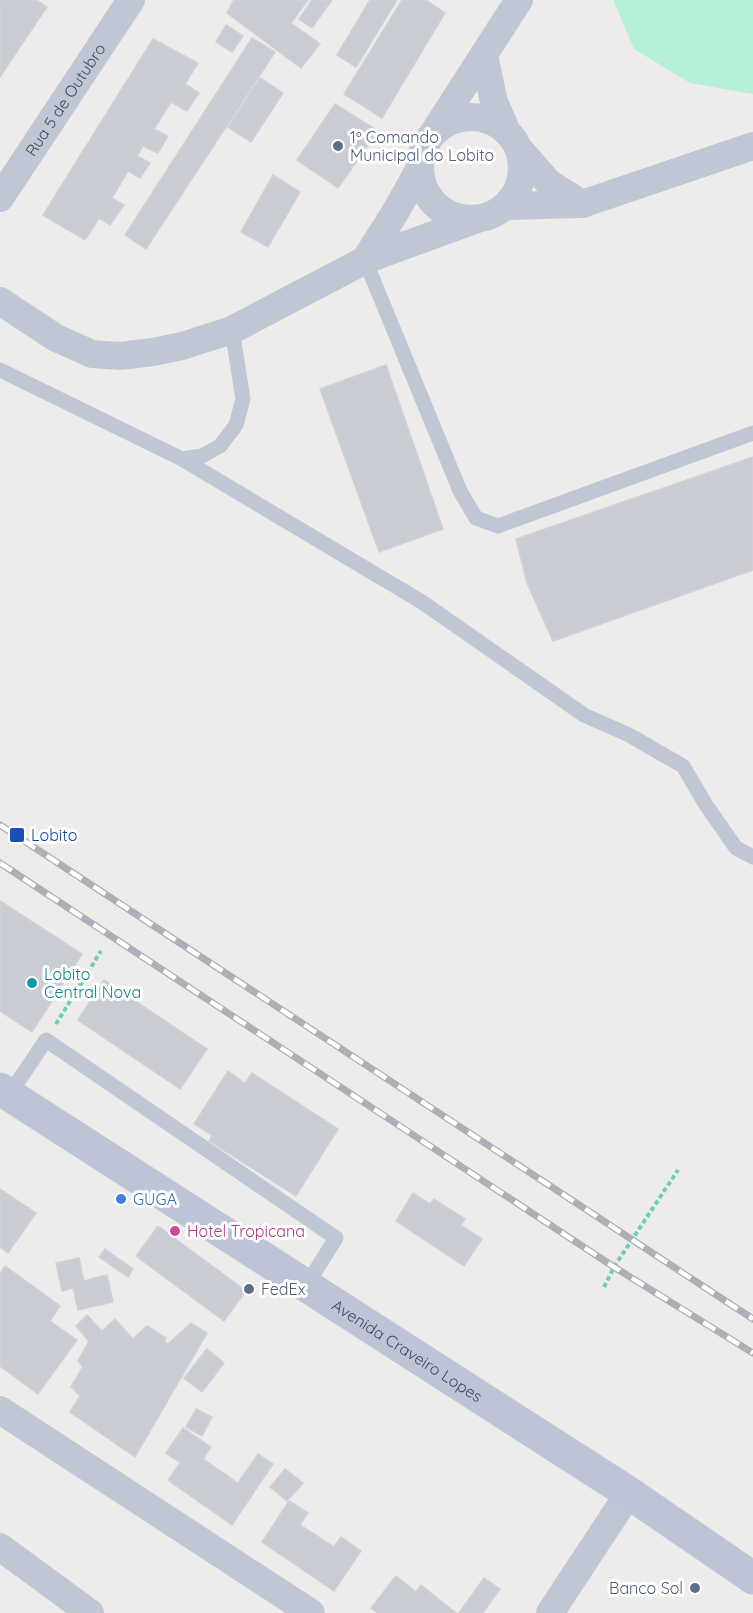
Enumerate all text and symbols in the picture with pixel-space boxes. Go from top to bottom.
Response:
street label: Rua 5 de Outubro [21,39,110,160]
place label: 1º Comando Municipal do Lobito [350,127,494,165]
marker: 1º Comando Municipal do Lobito [331,139,345,153]
place label: Lobito [31,825,77,845]
marker: Lobito [8,826,26,844]
place label: Lobito Central Nova [44,964,141,1002]
marker: Lobito Central Nova [25,976,39,990]
place label: GUGA [133,1189,177,1209]
marker: GUGA [114,1192,128,1206]
place label: Hotel Tropicana [187,1221,305,1241]
marker: Hotel Tropicana [168,1224,182,1238]
place label: FedEx [261,1279,306,1299]
marker: FedEx [242,1282,256,1296]
street label: Avenida Craveiro Lopes [328,1295,486,1406]
place label: Banco Sol [609,1578,683,1598]
marker: Banco Sol [688,1581,702,1595]

